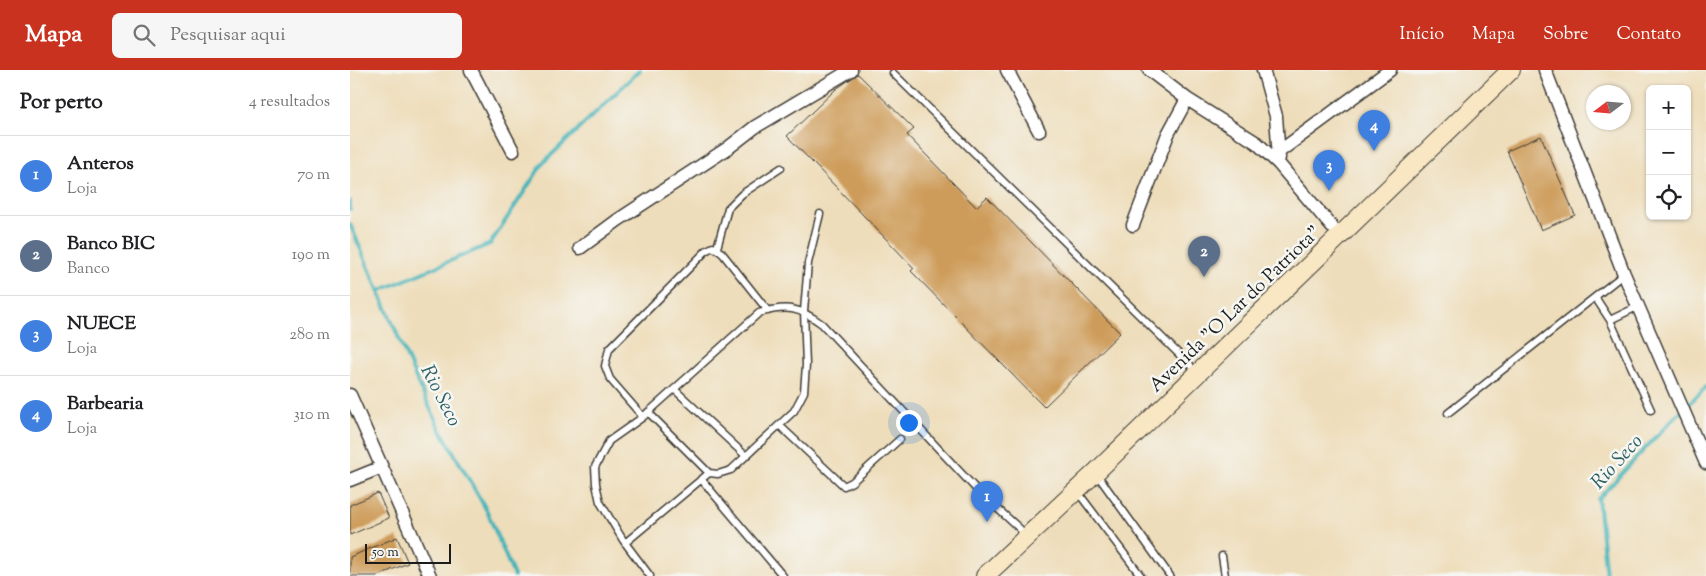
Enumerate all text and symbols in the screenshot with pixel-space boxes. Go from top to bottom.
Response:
search box [112,13,462,58]
text: Mapa [25,18,82,52]
icon: search [130,21,158,49]
text: Pesquisar aqui [170,22,286,49]
text: Início [1399,22,1444,48]
text: Mapa [1472,22,1515,48]
text: Sobre [1543,22,1588,48]
text: Contato [1616,22,1681,48]
north arrow [1586,85,1631,130]
map controls [1646,85,1691,220]
button: + [1646,85,1691,130]
text: Por perto [20,88,103,118]
text: 4 resultados [249,91,330,114]
pin: 4 [1358,110,1390,151]
button: − [1646,130,1691,175]
pin: 3 [1313,150,1345,191]
text: Anteros [67,151,134,178]
text: 1 [33,164,39,187]
text: 70 m [297,164,330,187]
button: locate [1646,175,1691,220]
text: Loja [67,178,97,201]
street label: Avenida "O Lar do Patriota" [1144,220,1328,399]
text: Banco BIC [67,231,155,258]
pin: 2 [1188,236,1220,277]
text: 2 [32,244,40,267]
text: 190 m [292,244,330,267]
text: Banco [67,258,110,281]
text: NUECE [67,311,136,338]
text: 3 [33,324,39,347]
text: 280 m [289,324,330,347]
text: Loja [67,338,97,361]
water label: Rio Seco [412,360,468,432]
text: Barbearia [67,391,143,418]
text: 4 [32,404,40,427]
text: 310 m [293,404,330,427]
your location [896,410,922,436]
text: Loja [67,418,97,441]
water label: Rio Seco [1585,429,1651,497]
pin: 1 [971,481,1003,522]
scale bar [365,541,451,564]
text: 50 m [372,543,399,563]

